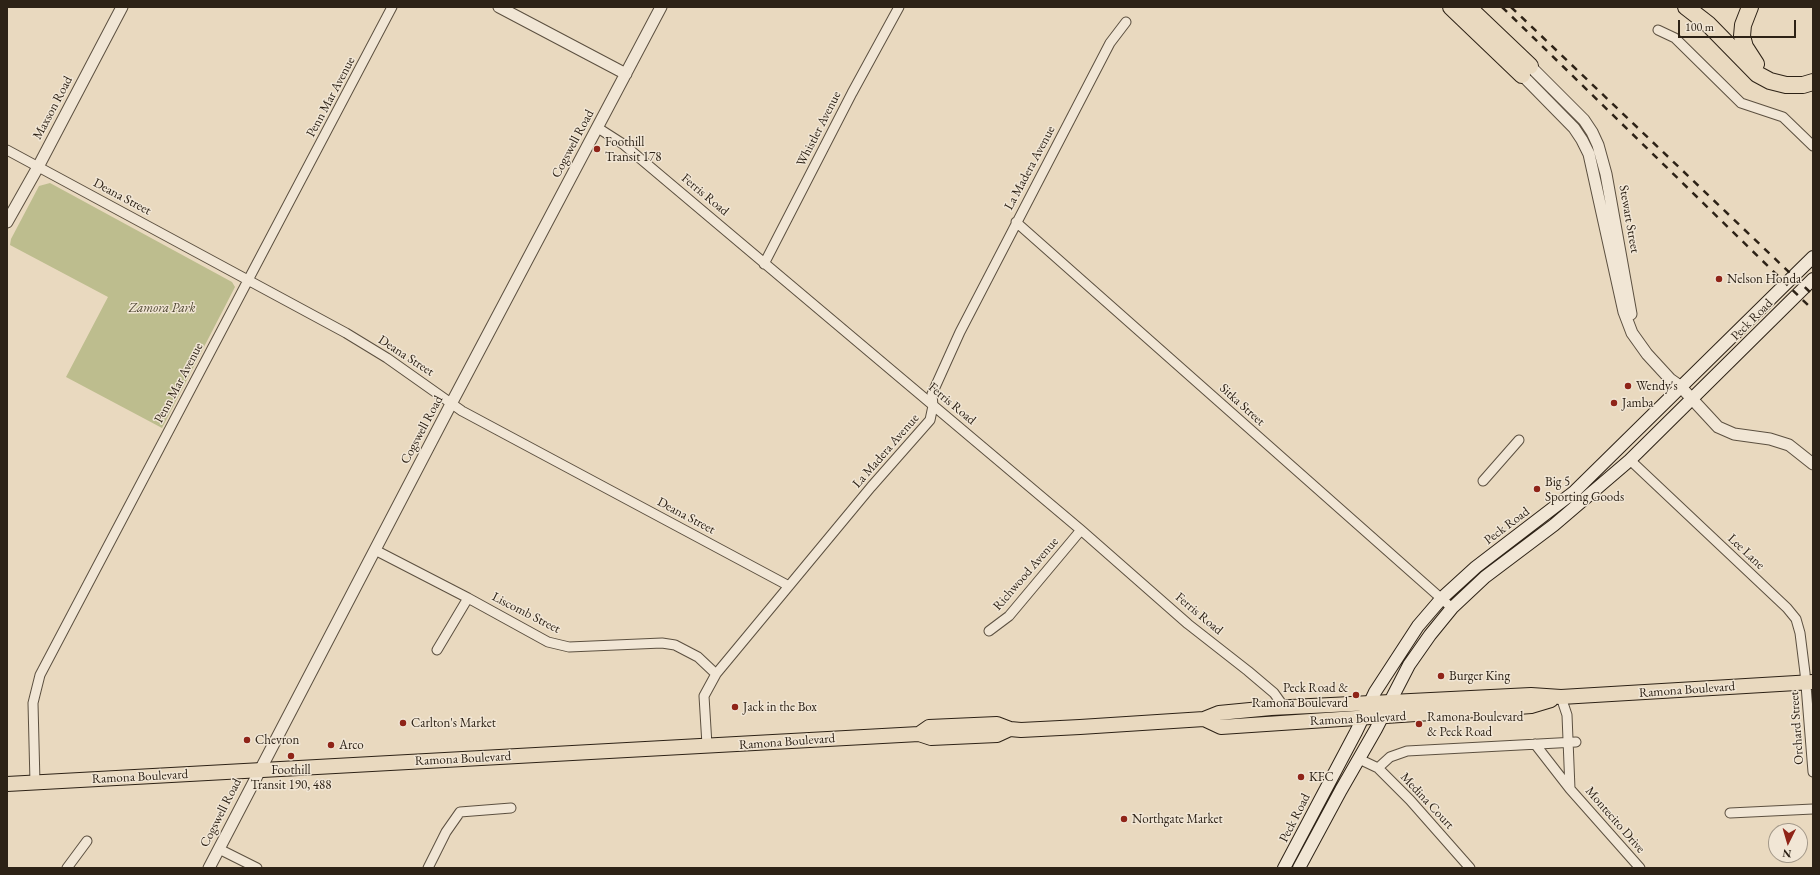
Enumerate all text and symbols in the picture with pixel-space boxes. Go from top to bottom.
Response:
scale bar [1680,12,1798,38]
text: 100 m [1685,19,1714,35]
street label: Penn Mar Avenue [303,54,359,140]
street label: Maxson Road [30,74,76,142]
street label: Whistler Avenue [793,89,845,169]
street label: Cogswell Road [548,107,598,181]
street label: La Madera Avenue [1001,123,1059,213]
place label: Foothill Transit 178 [605,134,662,165]
marker: Foothill Transit 178 [592,144,602,154]
street label: Ferris Road [678,171,732,219]
street label: Deana Street [90,175,154,219]
street label: Stewart Street [1615,184,1643,254]
place label: Nelson Honda [1727,271,1801,287]
marker: Nelson Honda [1714,274,1724,284]
street label: Peck Road [1728,296,1776,344]
park label: Zamora Park [129,300,195,316]
street label: Deana Street [375,332,437,380]
street label: Penn Mar Avenue [151,340,207,426]
place label: Wendy's [1636,378,1678,394]
street label: Ferris Road [925,380,979,428]
street label: Sitka Street [1216,381,1268,429]
marker: Wendy's [1623,381,1633,391]
street label: Cogswell Road [397,393,447,467]
place label: Jamba [1622,395,1653,411]
marker: Jamba [1609,398,1619,408]
street label: La Madera Avenue [850,411,922,491]
place label: Big 5 Sporting Goods [1545,474,1624,505]
marker: Big 5 Sporting Goods [1532,484,1542,494]
street label: Deana Street [654,494,718,538]
street label: Peck Road [1481,504,1533,548]
street label: Lee Lane [1724,531,1768,573]
street label: Richwood Avenue [990,534,1062,614]
street label: Liscomb Street [489,589,563,637]
street label: Ferris Road [1172,590,1226,638]
place label: Burger King [1449,668,1510,684]
marker: Burger King [1436,671,1446,681]
street label: Ramona Boulevard [1638,679,1736,701]
place label: Peck Road & Ramona Boulevard [1252,680,1348,711]
marker: Peck Road & Ramona Boulevard [1351,690,1361,700]
street label: Orchard Street [1787,691,1807,765]
place label: Jack in the Box [743,699,817,715]
marker: Jack in the Box [730,702,740,712]
street label: Ramona Boulevard [1309,709,1407,729]
place label: Ramona Boulevard & Peck Road [1427,709,1523,740]
place label: Carlton's Market [411,715,496,731]
marker: Carlton's Market [398,718,408,728]
marker: Ramona Boulevard & Peck Road [1414,719,1424,729]
street label: Ramona Boulevard [738,731,836,753]
place label: Chevron [255,732,299,748]
marker: Chevron [242,735,252,745]
place label: Arco [339,737,364,753]
marker: Arco [326,740,336,750]
street label: Ramona Boulevard [414,749,512,769]
marker: Foothill Transit 190, 488 [286,751,296,761]
place label: Foothill Transit 190, 488 [251,762,331,793]
street label: Ramona Boulevard [91,767,189,787]
place label: KFC [1309,769,1334,785]
street label: Medina Court [1397,769,1457,833]
marker: KFC [1296,772,1306,782]
street label: Cogswell Road [197,776,245,850]
street label: Montecito Drive [1582,784,1648,856]
street label: Peck Road [1276,791,1314,845]
place label: Northgate Market [1132,811,1223,827]
marker: Northgate Market [1119,814,1129,824]
north arrow [1768,823,1808,863]
text: N [1782,847,1792,861]

